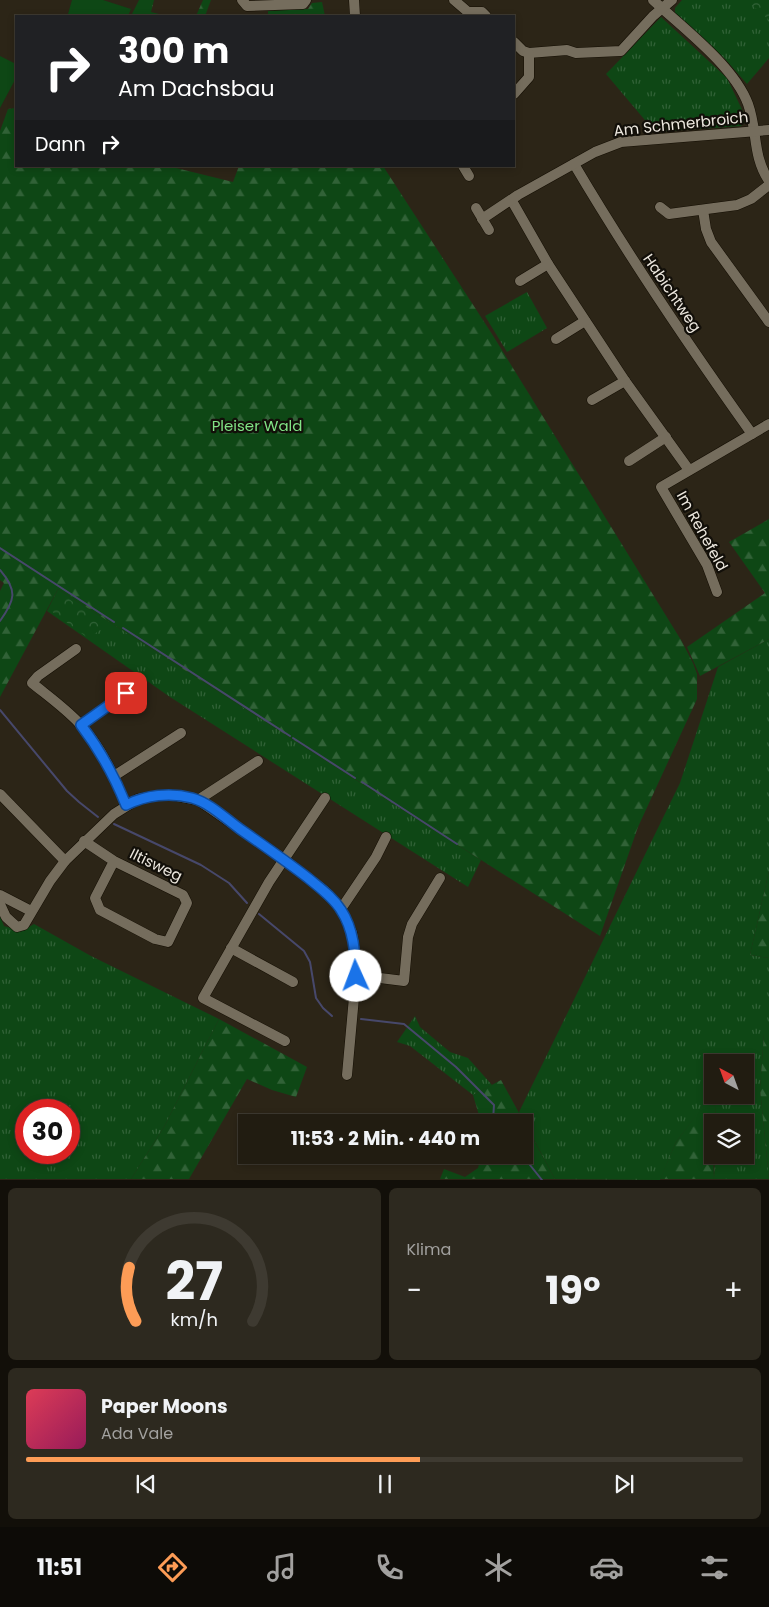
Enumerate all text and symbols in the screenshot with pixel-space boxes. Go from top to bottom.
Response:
text: 300 m [118,26,229,75]
icon: right [35,35,100,100]
text: Am Dachsbau [118,73,275,104]
street label: Am Schmerbroich [613,106,749,141]
icon: right [96,130,124,158]
text: Dann [35,131,86,158]
street label: Habichtweg [638,249,706,336]
park label: Pleiser Wald [212,415,302,436]
street label: Im Rehefeld [672,487,733,575]
pin [105,672,147,714]
icon: arrive [112,679,140,707]
street label: Iltisweg [126,843,186,886]
position arrow [329,949,381,1001]
north arrow [704,1054,754,1104]
map controls [704,1054,754,1164]
speed limit sign: 30 [15,1099,80,1164]
button: layers [704,1114,754,1164]
text: 11:53 · 2 Min. · 440 m [291,1125,480,1152]
text: Klima [407,1238,451,1261]
text: 27 [165,1245,223,1318]
text: 19° [545,1264,601,1317]
text: − [407,1271,422,1310]
text: + [724,1271,743,1310]
text: km/h [170,1307,218,1332]
text: Paper Moons [101,1393,228,1420]
text: Ada Vale [101,1422,173,1445]
icon: previous [132,1470,160,1498]
icon: pause [371,1470,399,1498]
icon: next [610,1470,638,1498]
icon: directions [155,1550,190,1585]
icon: music [264,1550,299,1585]
icon: phone [372,1550,407,1585]
icon: climate [481,1550,516,1585]
icon: car [589,1550,624,1585]
icon: filters [697,1550,732,1585]
text: 11:51 [37,1552,82,1583]

